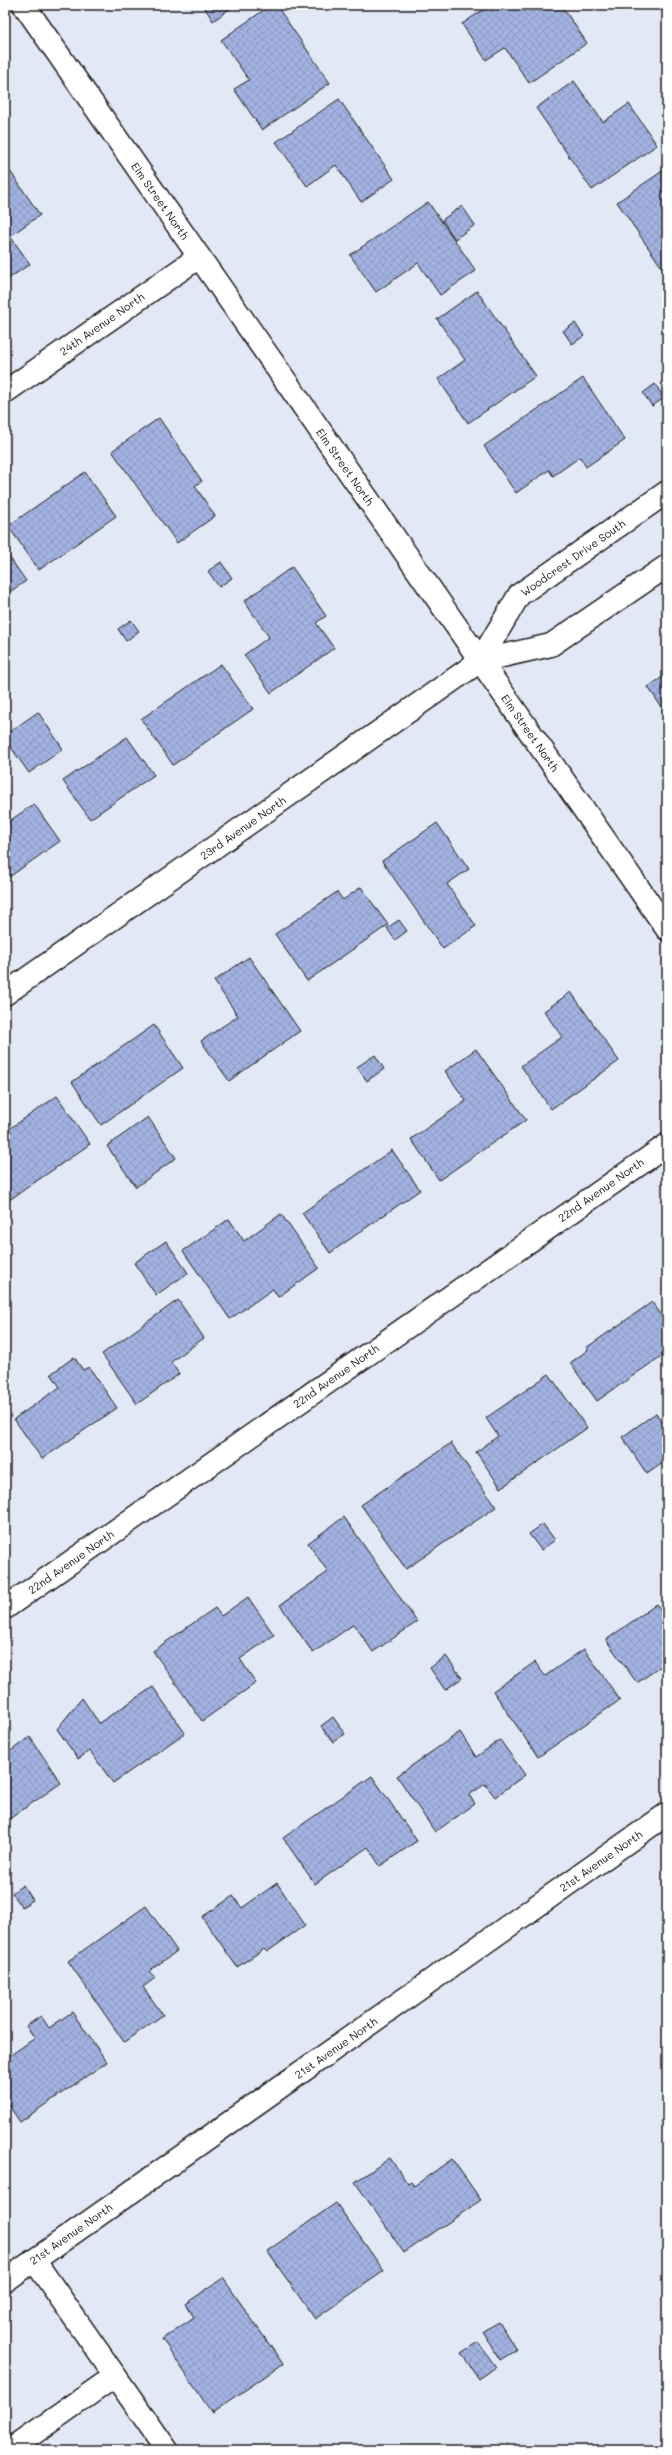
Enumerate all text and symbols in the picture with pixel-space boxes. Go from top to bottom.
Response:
street label: Elm Street North [128,159,193,242]
street label: 24th Avenue North [56,289,147,358]
street label: Elm Street North [313,425,378,508]
street label: Woodcrest Drive South [517,516,628,599]
street label: Elm Street North [498,691,563,774]
street label: 23rd Avenue North [197,792,289,863]
street label: 22nd Avenue North [555,1154,647,1225]
street label: 22nd Avenue North [290,1340,382,1411]
street label: 22nd Avenue North [25,1526,117,1597]
street label: 21st Avenue North [556,1826,645,1895]
street label: 21st Avenue North [291,2013,380,2082]
street label: 21st Avenue North [26,2199,115,2268]

